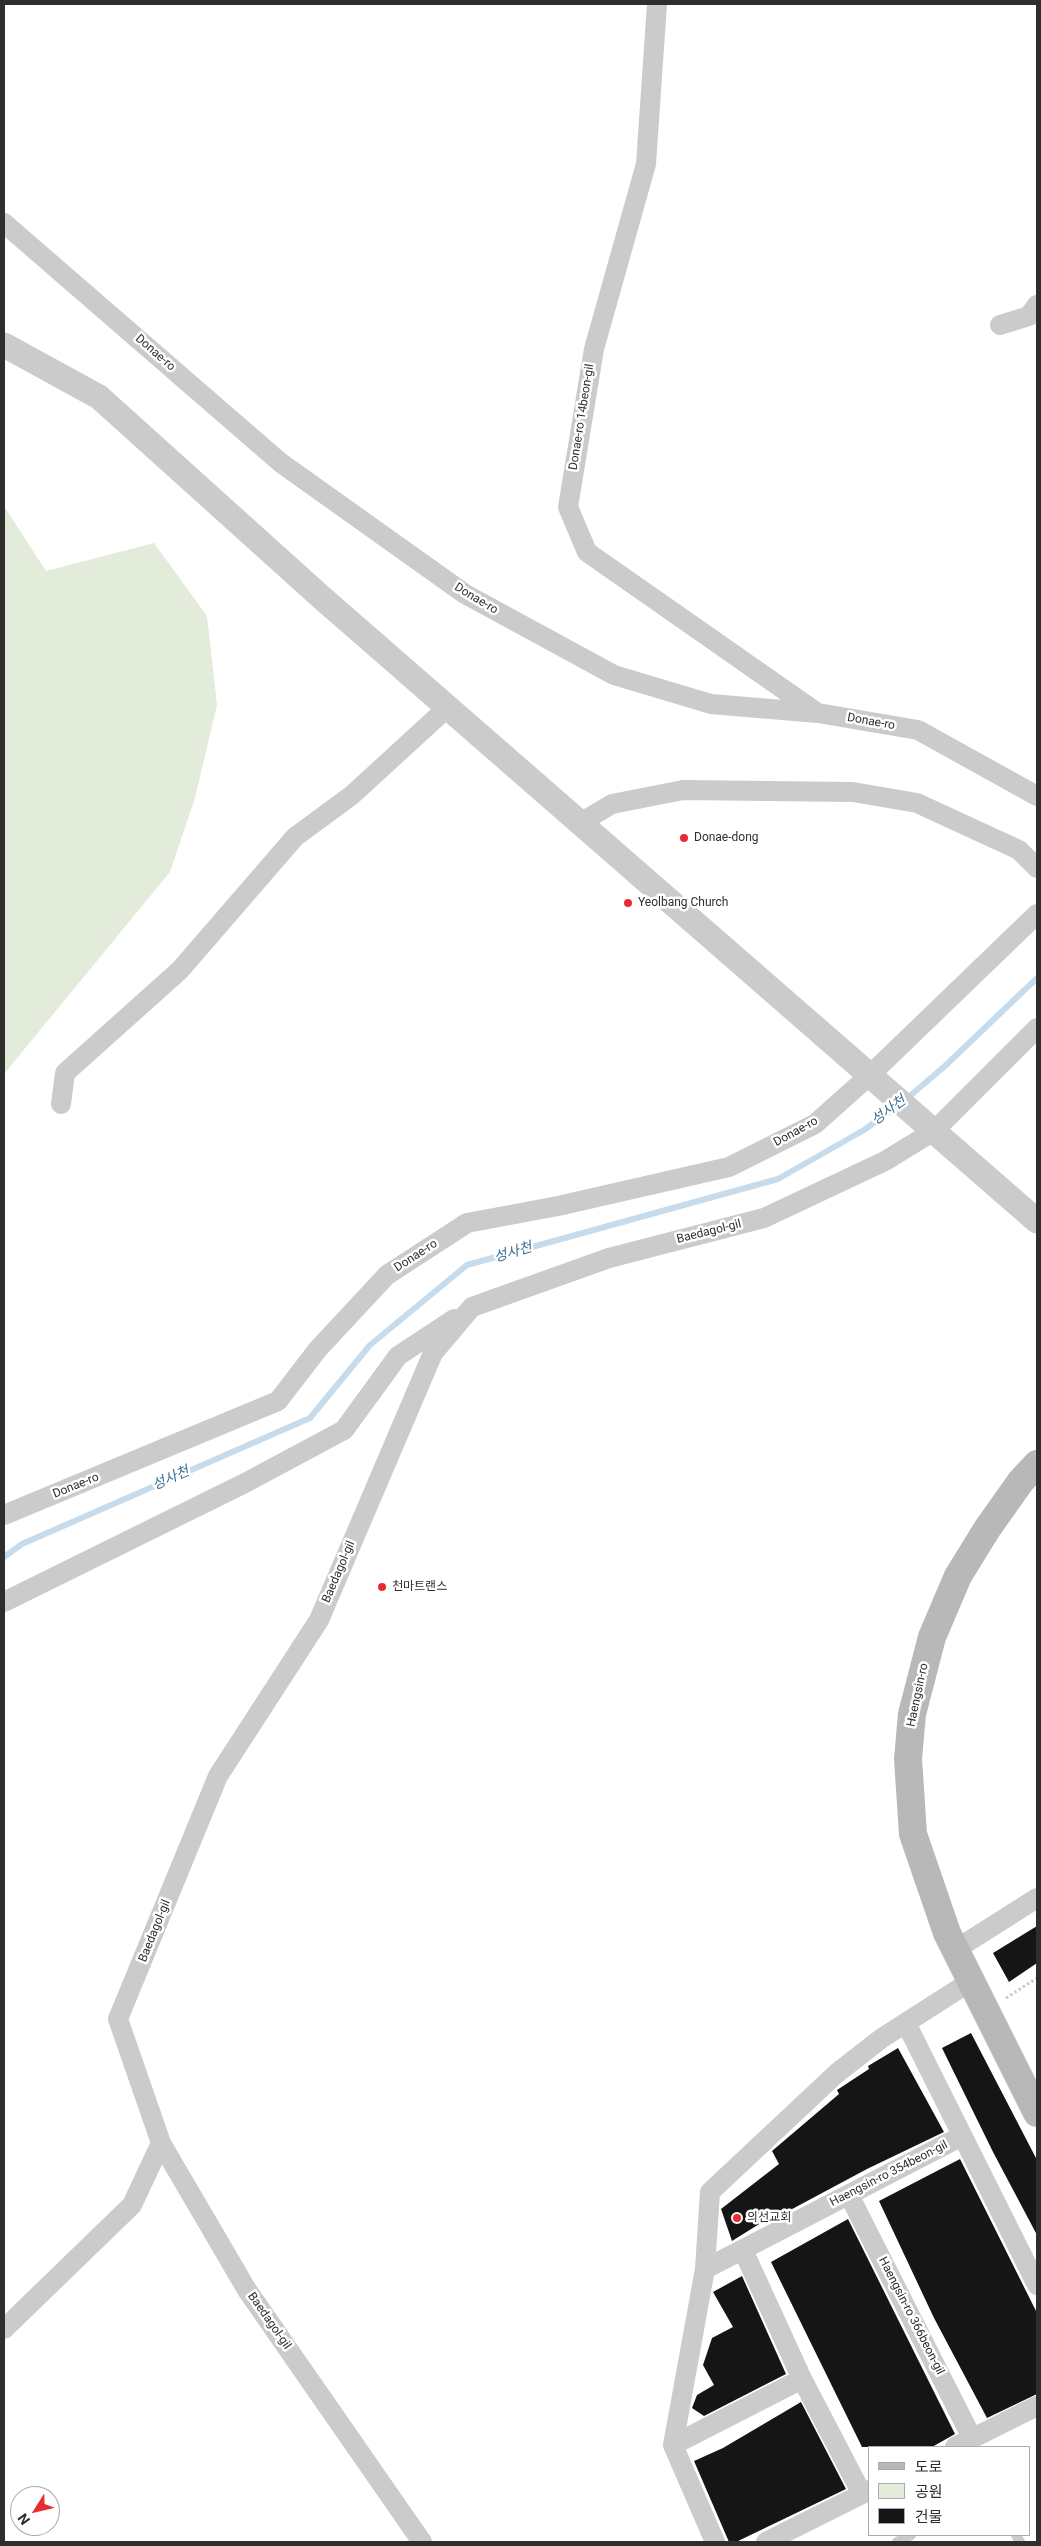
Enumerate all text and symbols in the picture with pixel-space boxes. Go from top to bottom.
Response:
street label: Donae-ro [132,332,178,374]
street label: Donae-ro 14beon-gil [566,363,598,471]
street label: Donae-ro [452,580,500,618]
street label: Donae-ro [846,711,896,733]
place label: Donae-dong [694,831,759,845]
marker: Donae-dong [678,832,690,844]
place label: Yeolbang Church [638,896,728,910]
marker: Yeolbang Church [622,897,634,909]
water label: 성사천 [868,1093,910,1129]
street label: Donae-ro [771,1114,821,1150]
street label: Baedagol-gil [675,1217,743,1247]
street label: Donae-ro [392,1237,440,1275]
water label: 성사천 [492,1240,534,1266]
water label: 성사천 [150,1463,192,1495]
street label: Donae-ro [51,1470,101,1502]
street label: Baedagol-gil [319,1539,359,1605]
place label: 천마트랜스 [392,1580,447,1594]
marker: 천마트랜스 [376,1581,388,1593]
street label: Haengsin-ro [904,1662,932,1728]
street label: Baedagol-gil [136,1898,174,1964]
street label: Haengsin-ro 354beon-gil [828,2138,950,2210]
place label: 의선교회 [747,2211,791,2225]
marker: 의선교회 [731,2212,743,2224]
street label: Haengsin-ro 366beon-gil [875,2255,947,2377]
street label: Baedagol-gil [244,2290,294,2352]
legend [868,2446,1031,2536]
text: 도로 [915,2458,943,2476]
text: 공원 [915,2483,943,2501]
north arrow [10,2486,60,2536]
text: 건물 [915,2508,943,2526]
text: N [14,2511,33,2528]

